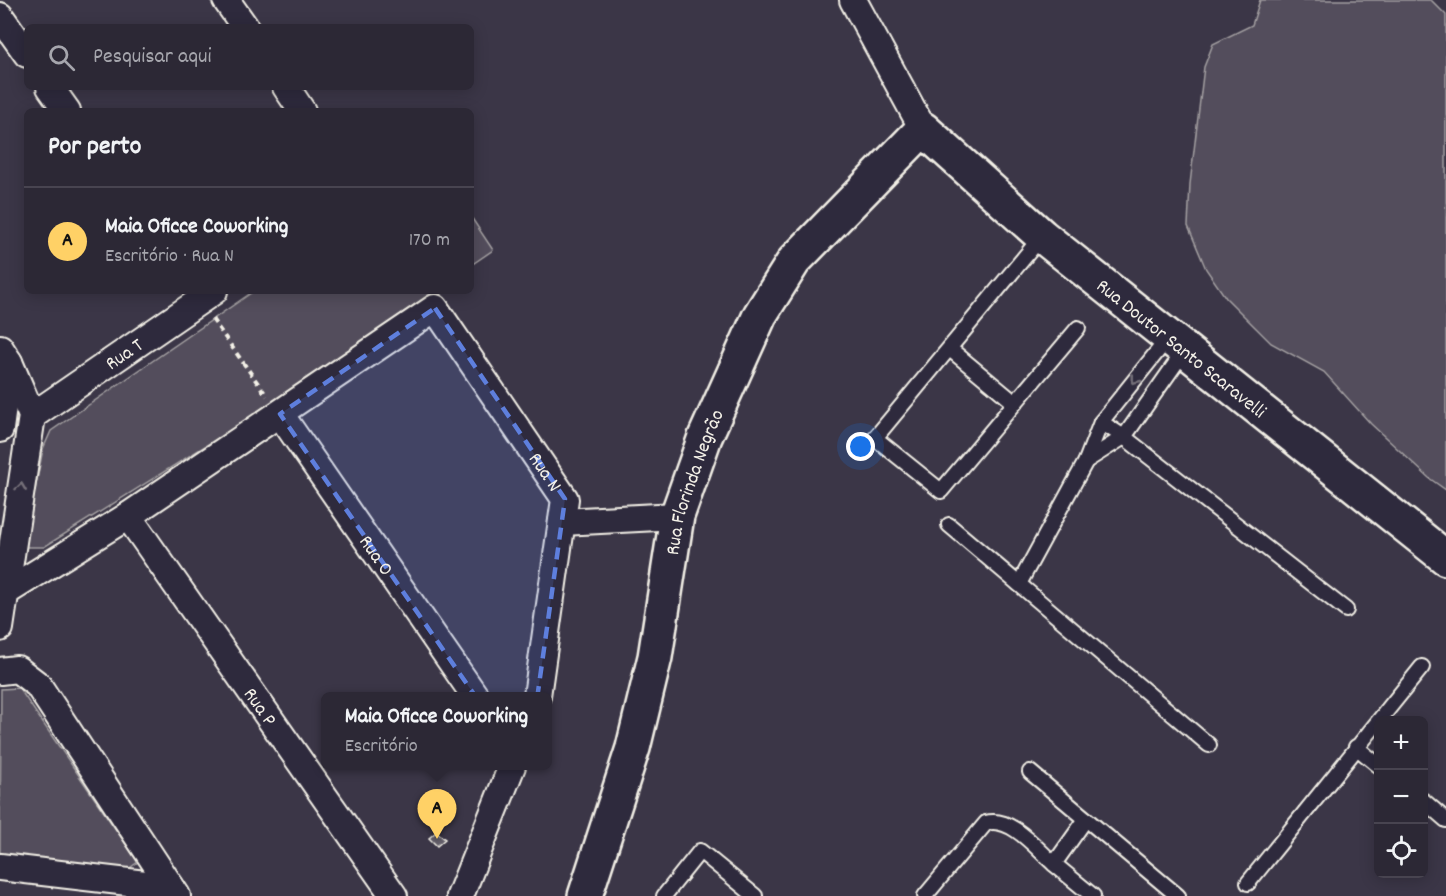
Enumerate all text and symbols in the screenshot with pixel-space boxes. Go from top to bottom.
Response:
search box [24,24,474,90]
icon: search [45,41,78,74]
text: Pesquisar aqui [93,42,212,73]
text: Por perto [48,129,141,166]
text: Maia Oficce Coworking [105,212,288,243]
text: A [62,227,73,255]
text: 170 m [409,227,450,255]
text: Escritório · Rua N [105,243,234,271]
street label: Rua Doutor Santo Scaravelli [1089,273,1271,427]
street label: Rua T [101,333,150,379]
one-way arrow [1131,373,1142,384]
street label: Rua Florinda Negrão [660,406,733,557]
your location [846,432,875,461]
street label: Rua N [520,448,567,498]
one-way arrow [15,483,27,492]
street label: Rua O [351,530,399,582]
street label: Rua P [235,683,282,733]
popup [321,692,552,770]
text: Maia Oficce Coworking [345,702,528,733]
map controls [1374,716,1428,878]
button: + [1374,716,1428,770]
text: Escritório [345,733,418,761]
button: − [1374,770,1428,824]
pin: A [418,790,456,839]
button: locate [1374,824,1428,878]

